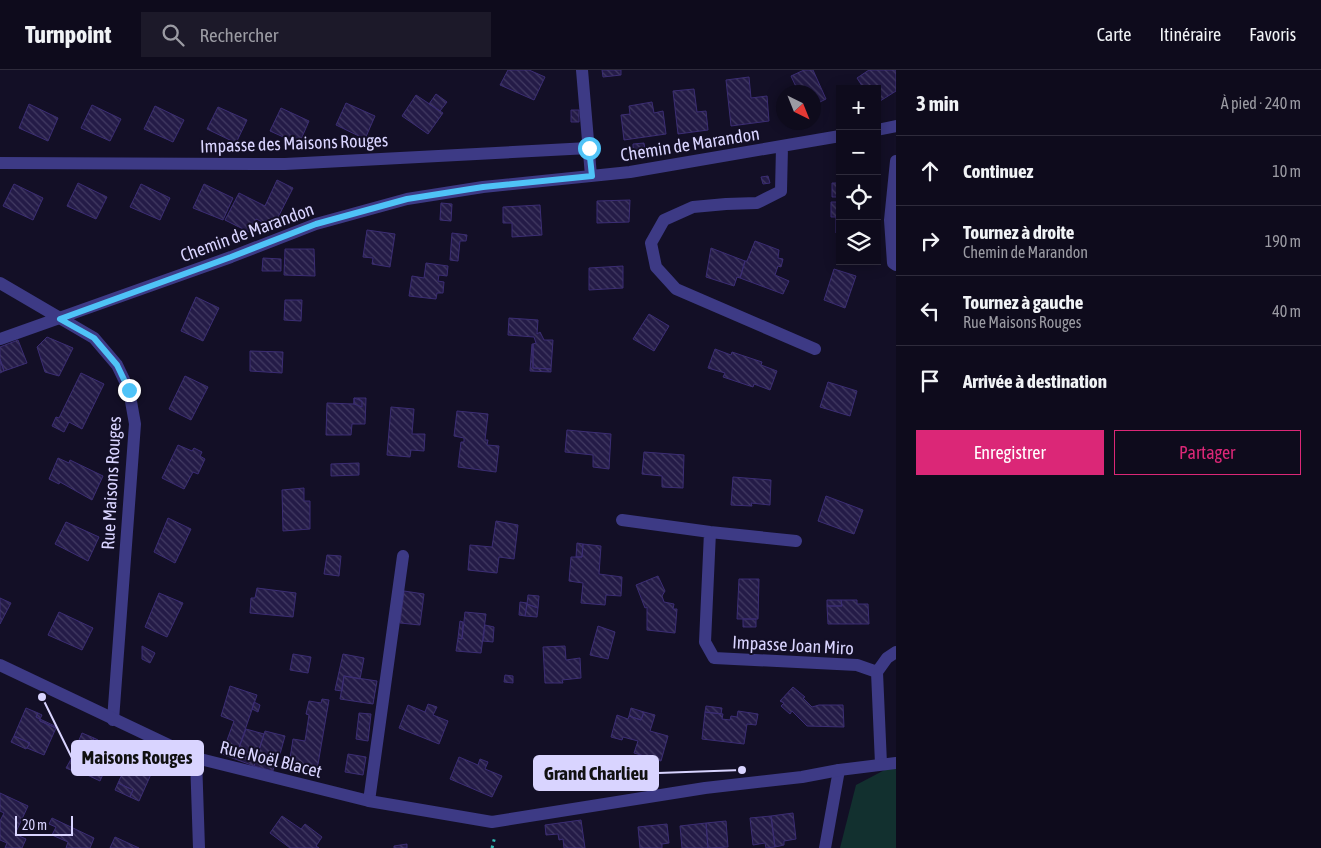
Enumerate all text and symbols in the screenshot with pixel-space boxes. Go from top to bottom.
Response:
search box [141,12,491,57]
text: Turnpoint [25,21,111,48]
icon: search [159,21,187,49]
text: Rechercher [199,24,278,46]
text: Carte [1097,24,1131,45]
text: Itinéraire [1159,24,1221,45]
text: Favoris [1249,24,1296,45]
north arrow [776,85,821,130]
map controls [836,85,881,265]
button: + [836,85,881,130]
text: 3 min [916,91,959,115]
text: À pied · 240 m [1221,94,1301,112]
street label: Chemin de Marandon [619,123,761,165]
street label: Impasse des Maisons Rouges [200,129,388,157]
button: − [836,130,881,175]
route start [578,137,601,160]
icon: ahead [916,157,944,185]
text: Continuez [963,160,1033,182]
text: 10 m [1272,162,1301,180]
button: locate [836,175,881,220]
street label: Chemin de Marandon [177,198,317,266]
button: layers [836,220,881,265]
text: Tournez à droite [963,221,1074,243]
icon: right [916,227,944,255]
text: 190 m [1265,232,1301,250]
text: Chemin de Marandon [963,243,1088,261]
text: Tournez à gauche [963,291,1083,313]
icon: left [916,297,944,325]
text: 40 m [1272,302,1301,320]
text: Rue Maisons Rouges [963,313,1082,331]
icon: arrive [916,367,944,395]
text: Arrivée à destination [963,370,1107,392]
route end [118,379,141,402]
street label: Rue Maisons Rouges [97,416,125,550]
button: Enregistrer [916,430,1104,475]
button: Partager [1114,430,1301,475]
street label: Impasse Joan Miro [732,631,854,659]
street label: Rue Noël Blacet [218,736,324,782]
callout: Maisons Rouges [72,741,203,775]
text: Maisons Rouges [82,746,193,768]
callout: Grand Charlieu [534,756,658,790]
text: Grand Charlieu [544,762,648,784]
scale bar [15,813,72,836]
text: 20 m [22,817,47,833]

